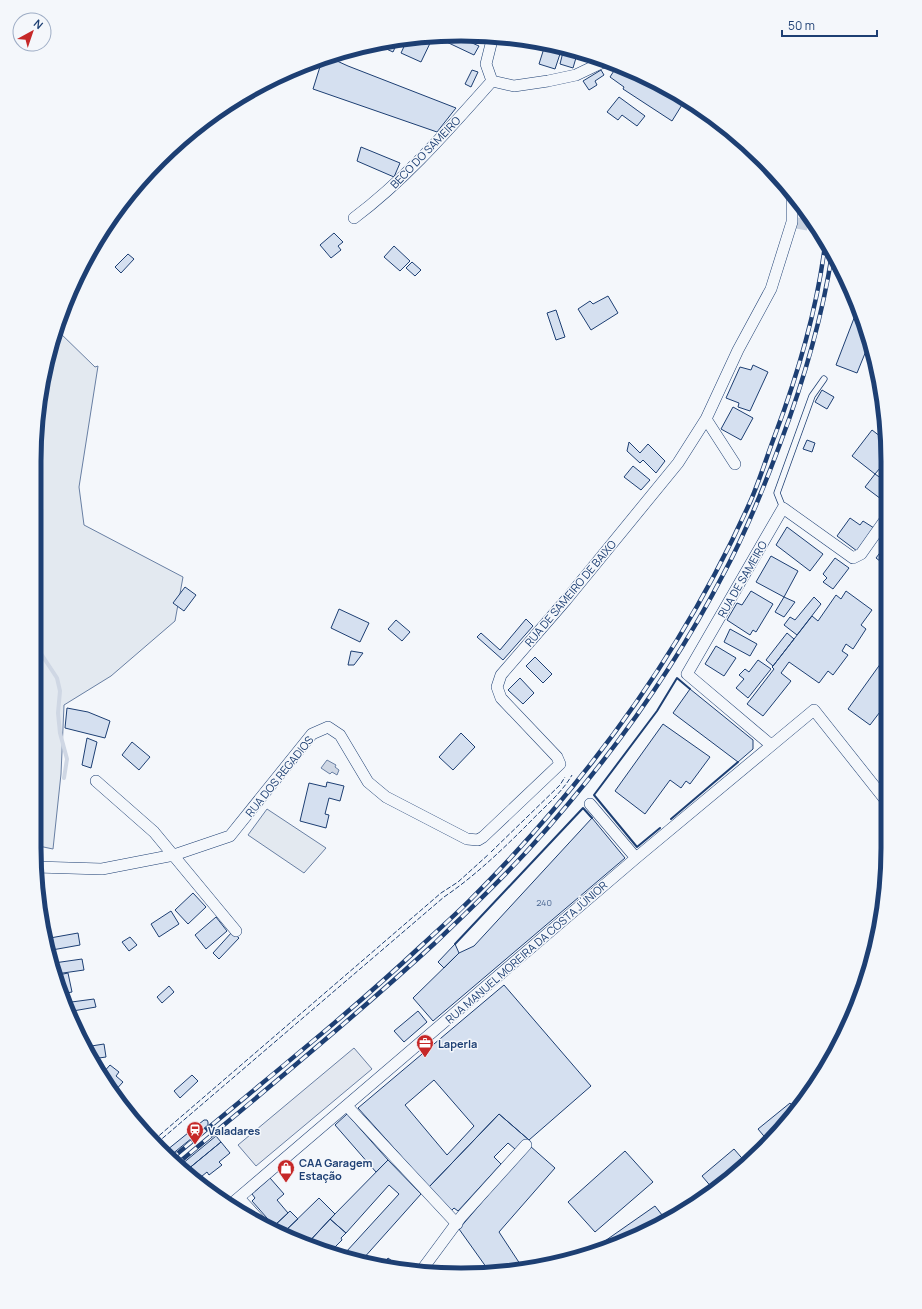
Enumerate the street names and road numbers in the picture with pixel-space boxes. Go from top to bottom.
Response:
street label: BECO DO SAMEIRO [387,113,463,191]
street label: RUA DE SAMEIRO DE BAIXO [521,537,619,649]
street label: RUA DE SAMEIRO [714,538,770,620]
street label: RUA DOS REGADIOS [242,732,316,820]
street label: RUA MANUEL MOREIRA DA COSTA JÚNIOR [442,877,610,1027]

